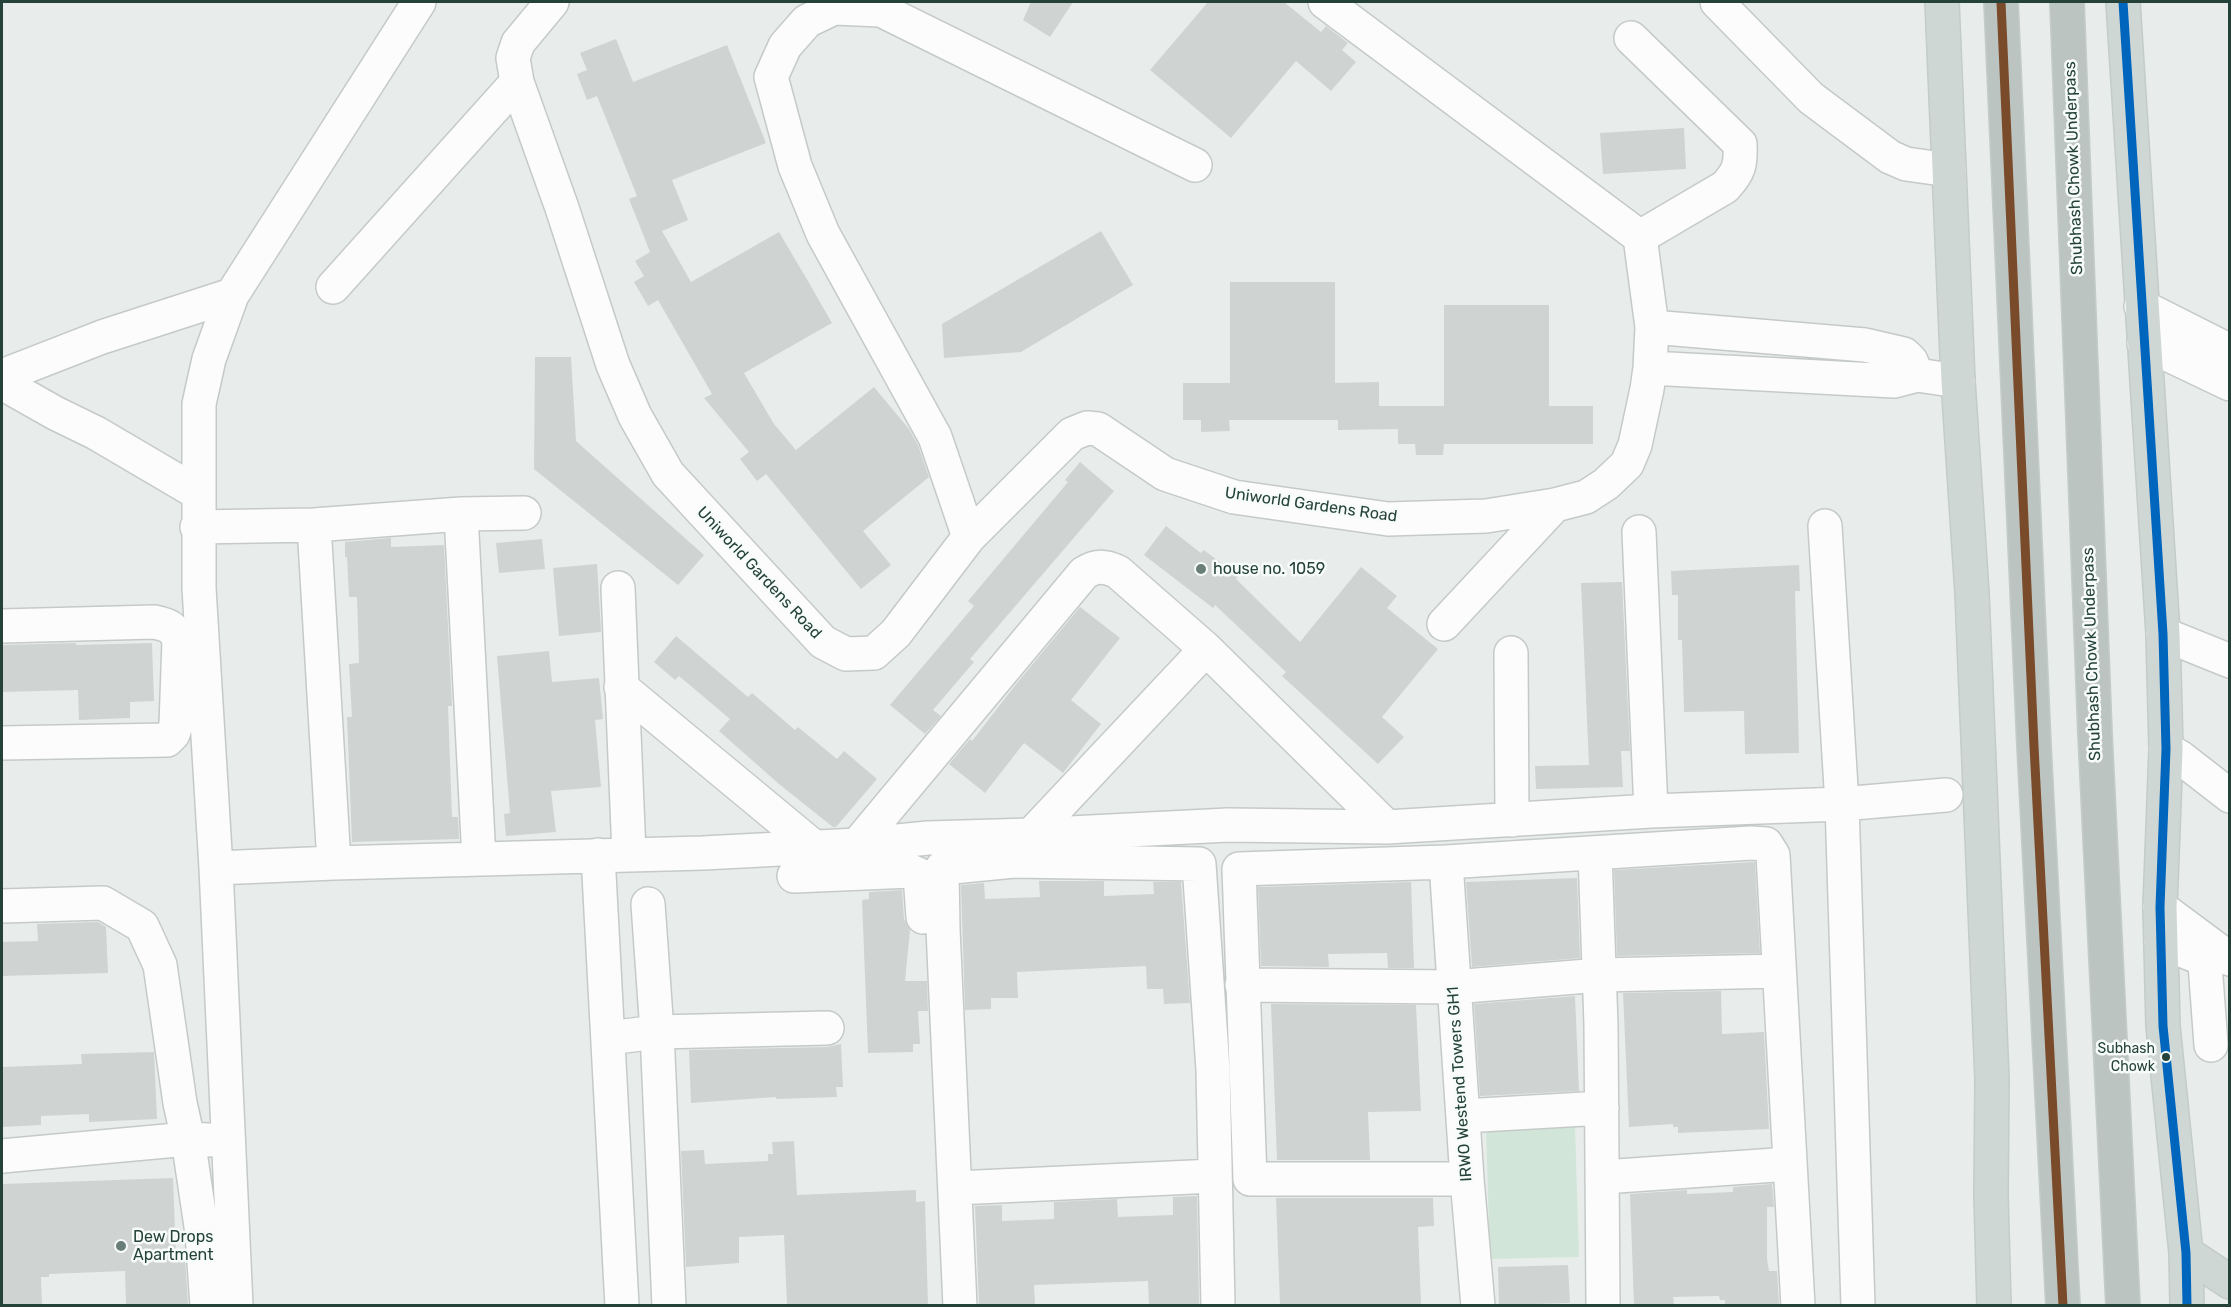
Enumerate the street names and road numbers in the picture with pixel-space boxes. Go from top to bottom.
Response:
street label: Shubhash Chowk Underpass [2061,61,2087,275]
street label: Uniworld Gardens Road [1224,483,1398,527]
street label: Uniworld Gardens Road [693,503,825,643]
street label: Shubhash Chowk Underpass [2079,547,2105,761]
street label: IRWO Westend Towers GH1 [1444,986,1476,1182]

